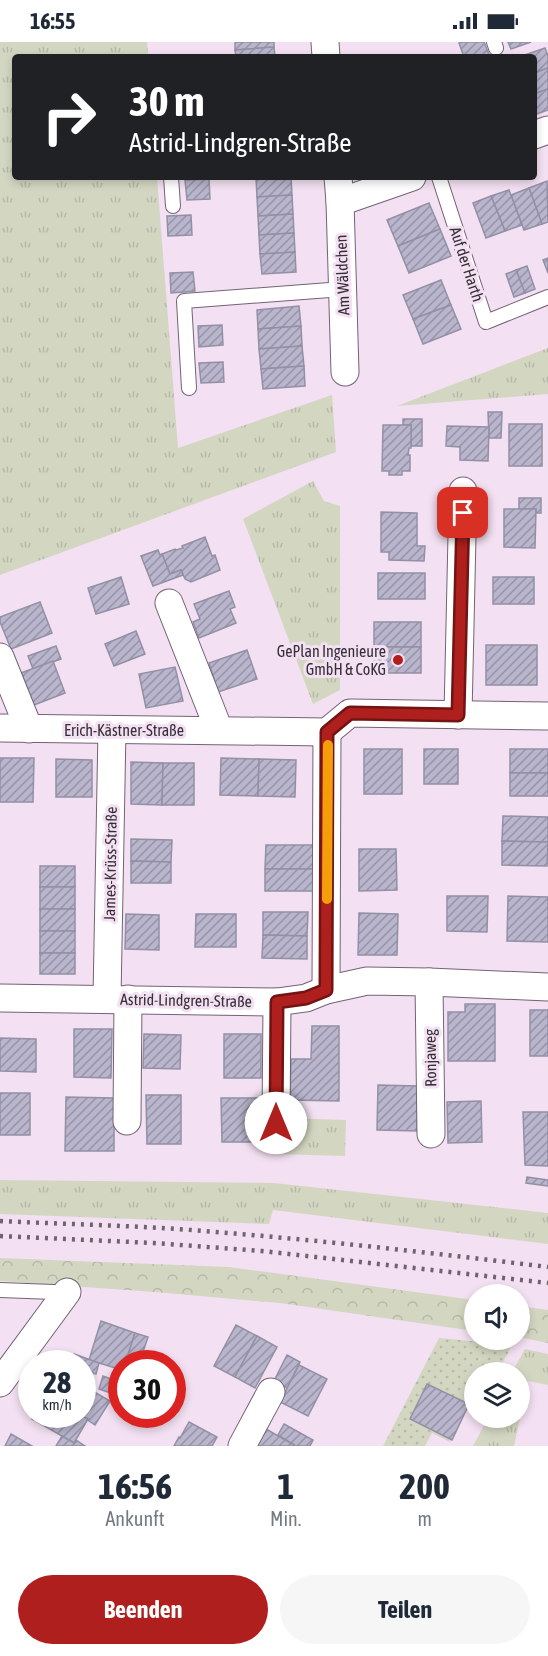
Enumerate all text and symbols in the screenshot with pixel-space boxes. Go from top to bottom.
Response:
text: 16:55 [30,8,75,34]
text: 30 m [129,77,204,125]
icon: right [30,78,108,156]
text: Astrid-Lindgren-Straße [129,127,352,158]
street label: Auf der Harth [446,224,488,304]
street label: Am Wäldchen [332,234,352,316]
pin [437,487,488,538]
icon: arrive [446,496,479,529]
place label: GePlan Ingenieure GmbH & CoKG [277,642,386,678]
marker: GePlan Ingenieure GmbH & CoKG [391,653,405,667]
street label: Erich-Kästner-Straße [64,721,184,739]
street label: James-Krüss-Straße [100,807,120,921]
street label: Astrid-Lindgren-Straße [120,990,252,1011]
street label: Ronjaweg [420,1029,441,1087]
position arrow [244,1091,308,1155]
map controls [464,1284,530,1428]
button: sound [464,1284,530,1350]
speed limit sign: 30 [108,1350,186,1428]
button: layers [464,1362,530,1428]
text: 28 [43,1365,71,1399]
text: km/h [42,1396,72,1413]
text: 16:56 [98,1465,172,1507]
text: 1 [277,1465,294,1507]
text: 200 [399,1465,450,1507]
text: Ankunft [106,1507,164,1530]
text: Min. [270,1507,301,1530]
text: m [417,1507,432,1530]
button: Beenden [18,1575,268,1644]
button: Teilen [280,1575,530,1644]

